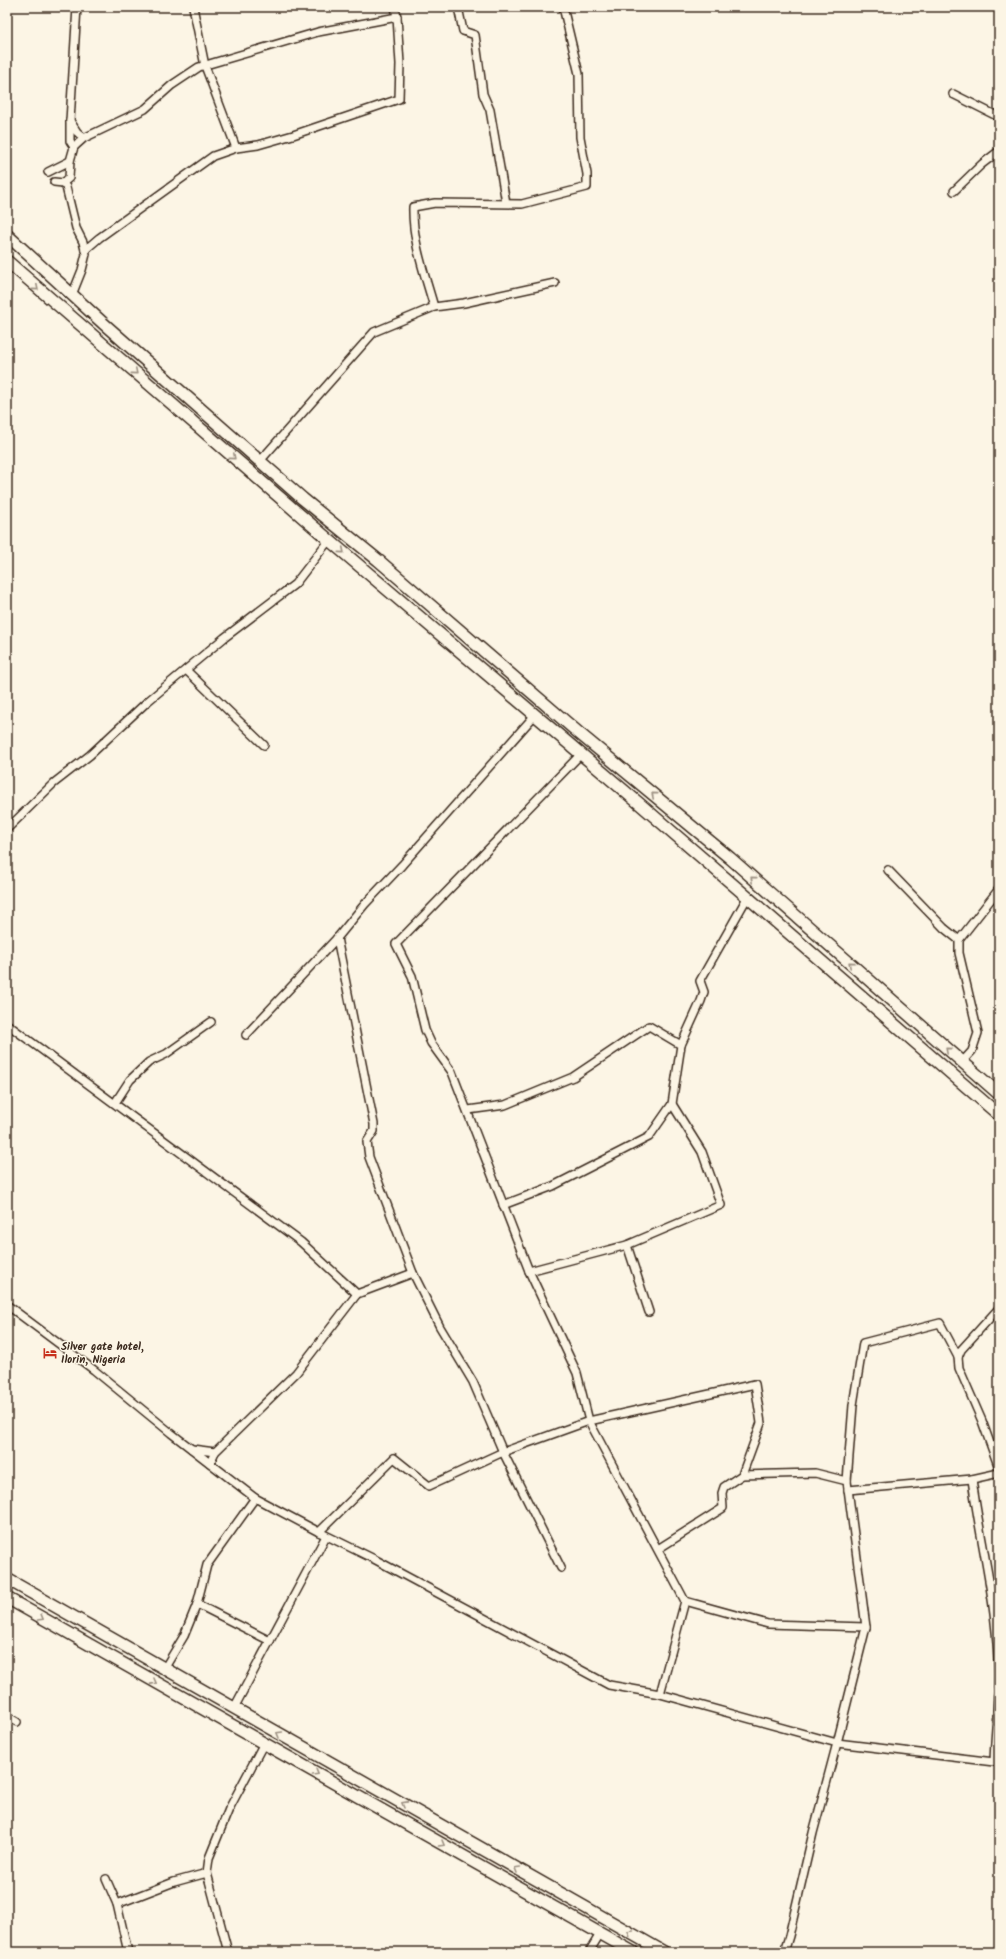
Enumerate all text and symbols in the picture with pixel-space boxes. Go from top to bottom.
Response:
one-way arrow [31,283,39,290]
one-way arrow [130,367,137,374]
one-way arrow [228,453,236,460]
one-way arrow [337,547,344,554]
one-way arrow [651,792,658,799]
one-way arrow [750,876,758,883]
one-way arrow [848,962,855,969]
one-way arrow [945,1048,953,1055]
place label: Silver gate hotel, Ilorin, Nigeria [61,1338,144,1369]
hotel icon: Silver gate hotel, Ilorin, Nigeria [42,1345,58,1361]
one-way arrow [37,1613,44,1620]
one-way arrow [150,1677,157,1685]
one-way arrow [276,1731,283,1738]
one-way arrow [312,1768,319,1775]
one-way arrow [401,1802,408,1809]
one-way arrow [438,1839,445,1846]
one-way arrow [514,1866,521,1873]
one-way arrow [627,1930,634,1937]

